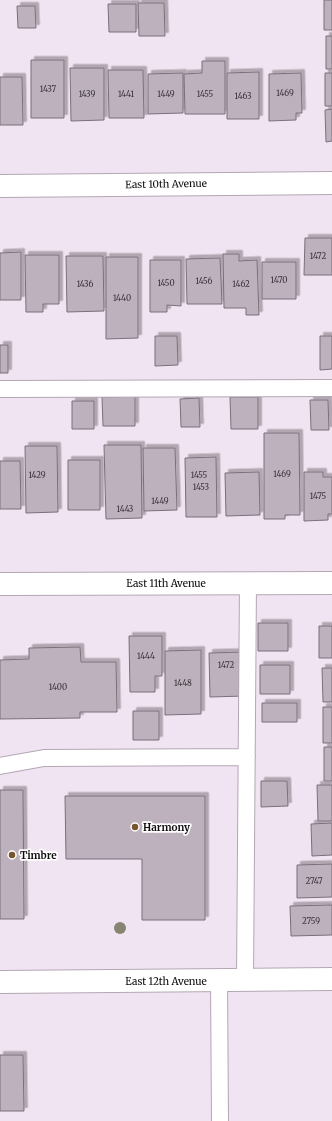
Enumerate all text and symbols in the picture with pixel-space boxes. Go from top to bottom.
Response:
house number: 1437 [40,84,57,94]
house number: 1469 [276,88,294,98]
house number: 1439 [79,89,95,99]
house number: 1441 [118,89,134,99]
house number: 1449 [157,89,175,99]
house number: 1455 [197,89,213,99]
house number: 1463 [235,91,252,101]
street label: East 10th Avenue [125,177,207,191]
house number: 1472 [310,251,326,261]
house number: 1470 [271,275,287,285]
house number: 1456 [196,276,213,286]
house number: 1450 [157,278,175,288]
house number: 1436 [77,279,94,289]
house number: 1462 [232,279,250,289]
house number: 1440 [113,293,131,303]
house number: 1469 [273,469,291,479]
house number: 1429 [28,470,46,480]
house number: 1455 [191,470,207,480]
house number: 1453 [193,482,210,492]
house number: 1475 [310,491,326,501]
house number: 1449 [151,496,169,506]
house number: 1443 [117,504,134,514]
street label: East 11th Avenue [126,577,206,590]
house number: 1444 [137,651,155,661]
house number: 1472 [218,660,234,670]
house number: 1448 [174,678,192,688]
house number: 1400 [49,682,67,692]
place label: Harmony [143,821,190,834]
marker: Harmony [130,822,140,832]
place label: Timbre [20,849,57,862]
marker: Timbre [7,850,17,860]
house number: 2747 [305,876,323,886]
house number: 2759 [302,916,320,926]
street label: East 12th Avenue [125,975,207,988]

